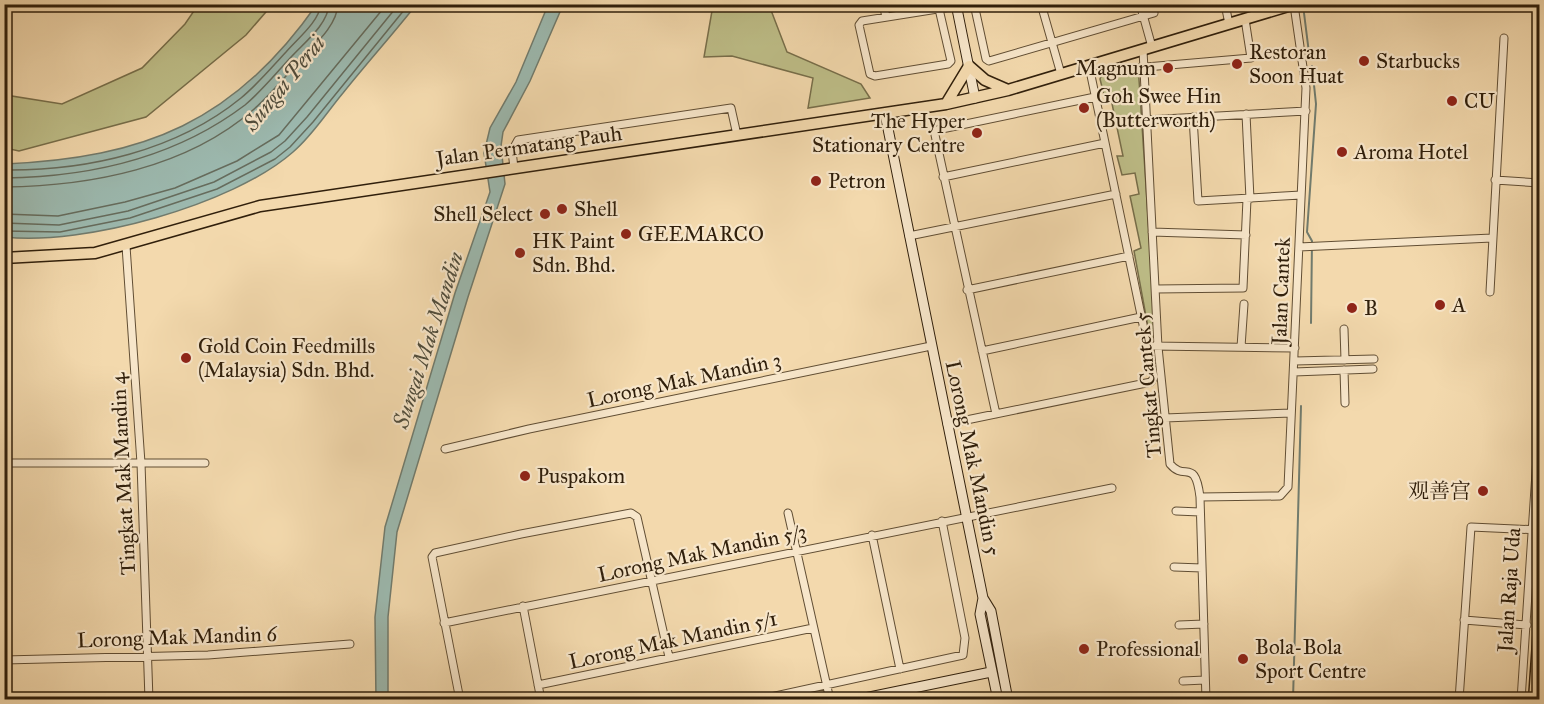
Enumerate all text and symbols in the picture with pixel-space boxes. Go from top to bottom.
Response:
water label: Sungai Perai [237,29,331,137]
place label: Restoran Soon Huat [1249,39,1344,89]
place label: Starbucks [1376,48,1460,74]
marker: Starbucks [1357,54,1371,68]
place label: Magnum [1076,55,1156,81]
marker: Restoran Soon Huat [1230,57,1244,71]
marker: Magnum [1161,61,1175,75]
place label: Goh Swee Hin (Butterworth) [1096,83,1221,133]
place label: CU [1464,88,1495,114]
marker: CU [1445,94,1459,108]
marker: Goh Swee Hin (Butterworth) [1077,101,1091,115]
place label: The Hyper Stationary Centre [812,108,965,158]
street label: Jalan Permatang Pauh [432,120,624,172]
marker: The Hyper Stationary Centre [970,126,984,140]
place label: Aroma Hotel [1353,139,1468,165]
marker: Aroma Hotel [1335,145,1349,159]
place label: Petron [828,168,886,194]
marker: Petron [809,174,823,188]
place label: Shell [574,196,618,222]
place label: Shell Select [433,201,534,227]
marker: Shell [555,202,569,216]
marker: Shell Select [538,207,552,221]
place label: GEEMARCO [638,221,764,247]
marker: GEEMARCO [619,227,633,241]
place label: HK Paint Sdn. Bhd. [532,228,615,278]
street label: Jalan Cantek [1266,237,1296,347]
marker: HK Paint Sdn. Bhd. [513,246,527,260]
water label: Sungai Mak Mandin [386,248,469,433]
place label: A [1451,292,1466,318]
place label: B [1364,295,1378,321]
marker: A [1433,298,1447,312]
marker: B [1345,301,1359,315]
street label: Tingkat Cantek 5 [1129,311,1167,459]
place label: Gold Coin Feedmills (Malaysia) Sdn. Bhd. [198,333,375,383]
street label: Lorong Mak Mandin 3 [585,347,783,413]
marker: Gold Coin Feedmills (Malaysia) Sdn. Bhd. [179,351,193,365]
street label: Lorong Mak Mandin 5 [940,358,1006,558]
street label: Tingkat Mak Mandin 4 [105,371,141,576]
place label: Puspakom [537,463,625,489]
marker: Puspakom [518,469,532,483]
place label: 观善宫 [1408,478,1471,504]
marker: 观善宫 [1476,484,1490,498]
street label: Lorong Mak Mandin 5/3 [595,518,809,588]
street label: Jalan Raja Uda [1492,527,1526,655]
street label: Lorong Mak Mandin 5/1 [566,605,780,675]
street label: Lorong Mak Mandin 6 [77,620,279,653]
place label: Bola-Bola Sport Centre [1255,634,1367,684]
place label: Professional [1096,636,1200,662]
marker: Professional [1077,642,1091,656]
marker: Bola-Bola Sport Centre [1236,652,1250,666]

